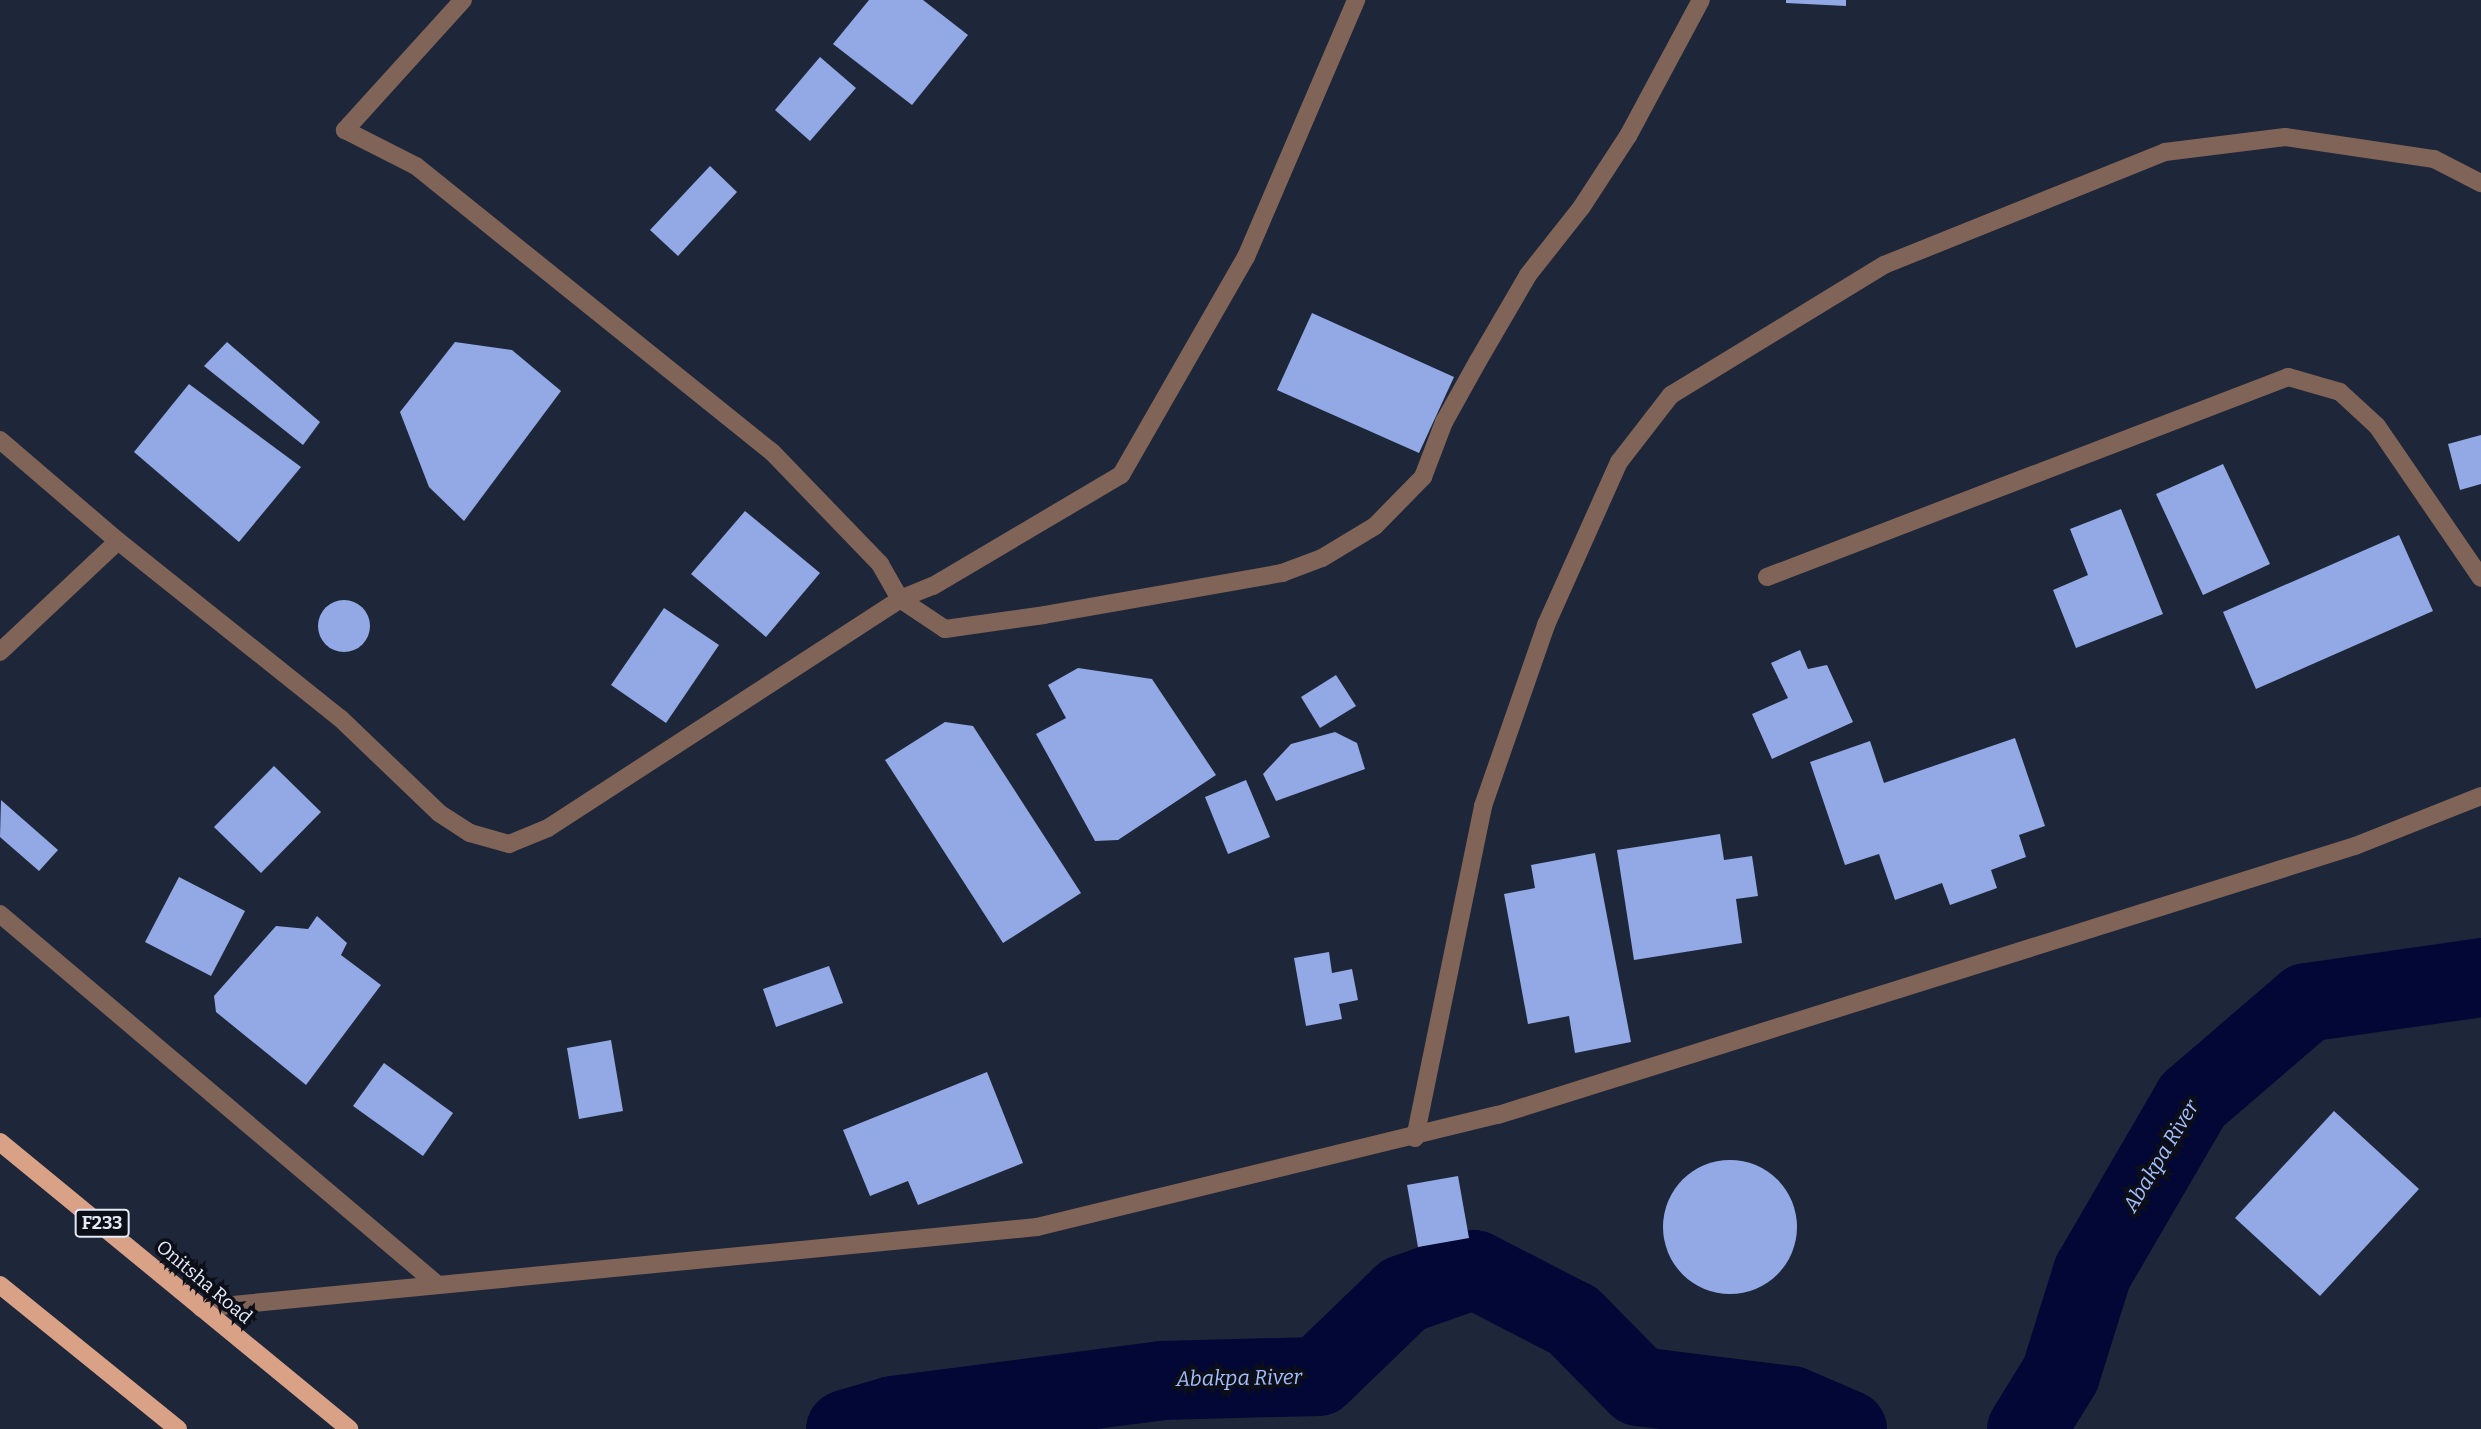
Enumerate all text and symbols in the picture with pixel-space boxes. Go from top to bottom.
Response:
water label: Abakpa River [2118,1096,2204,1216]
road number: F233 [74,1208,130,1238]
street label: Onitsha Road [151,1235,257,1329]
water label: Abakpa River [1176,1364,1302,1392]

